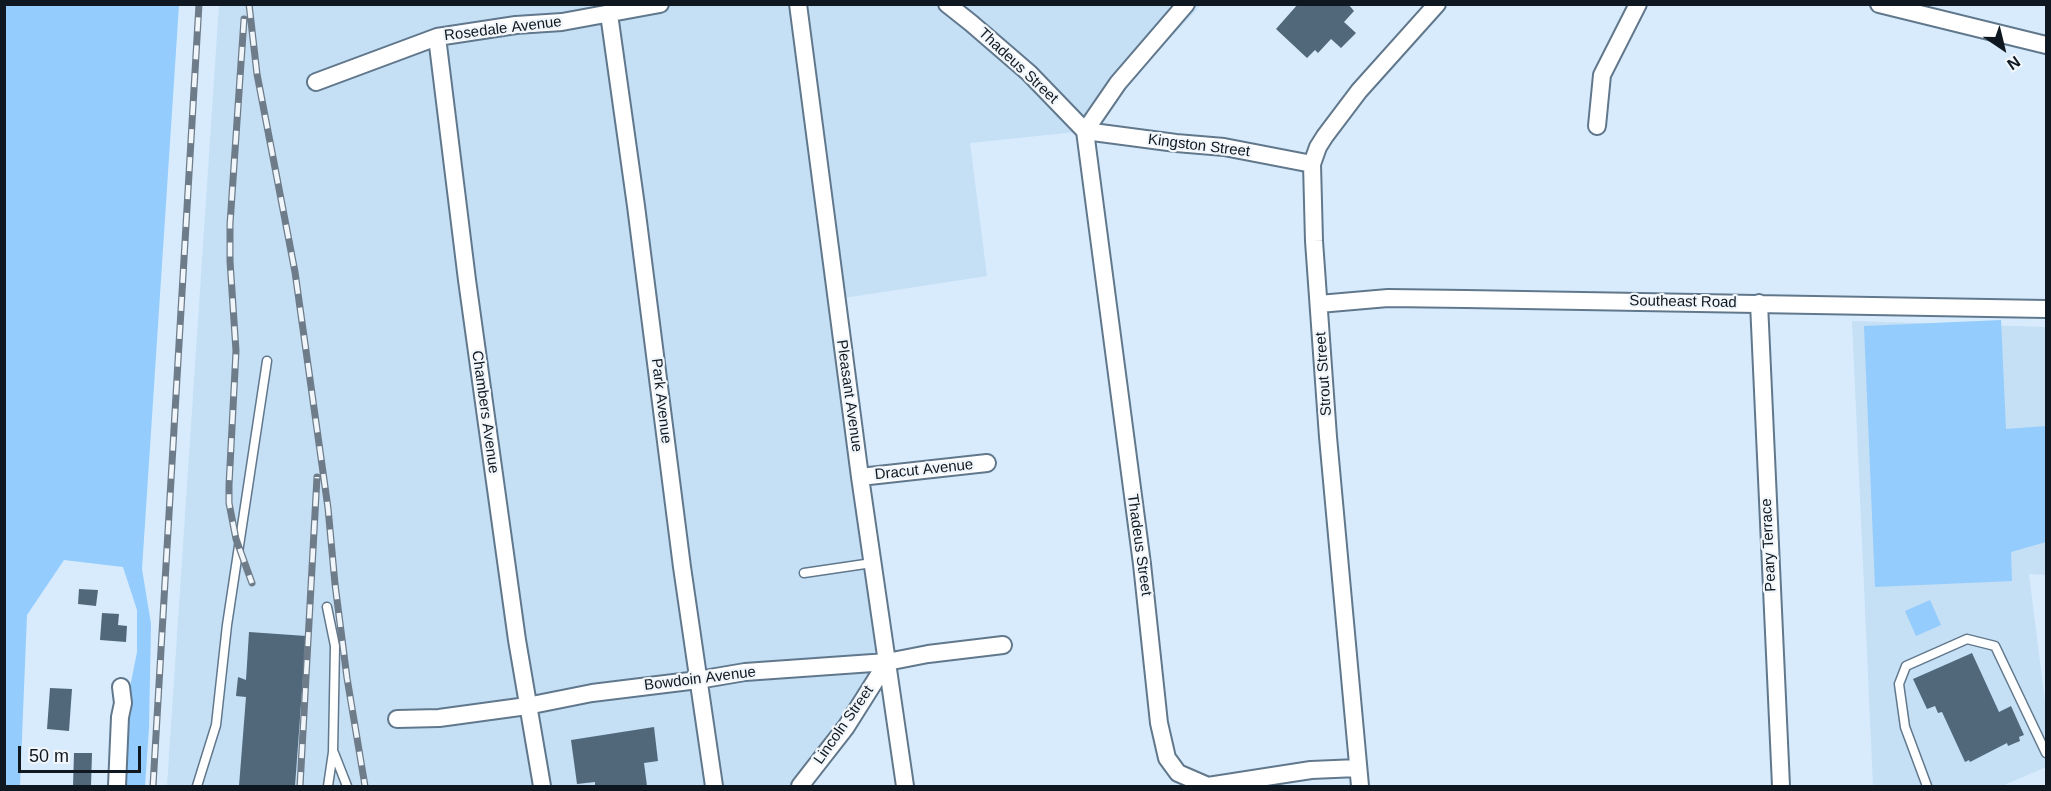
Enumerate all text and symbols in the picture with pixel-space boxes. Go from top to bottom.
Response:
street label: Rosedale Avenue [443,13,563,45]
north arrow [1973,18,2033,78]
street label: Thadeus Street [974,24,1062,108]
text: N [2004,53,2023,73]
street label: Kingston Street [1147,131,1251,161]
street label: Southeast Road [1629,292,1737,312]
street label: Strout Street [1312,331,1336,417]
street label: Pleasant Avenue [832,339,866,453]
street label: Chambers Avenue [467,349,503,475]
street label: Park Avenue [647,357,675,445]
street label: Dracut Avenue [874,456,974,484]
street label: Thadeus Street [1123,493,1155,597]
street label: Peary Terrace [1758,498,1780,592]
street label: Bowdoin Avenue [643,663,757,695]
street label: Lincoln Street [810,682,878,768]
scale bar [21,734,144,772]
text: 50 m [29,746,69,766]

